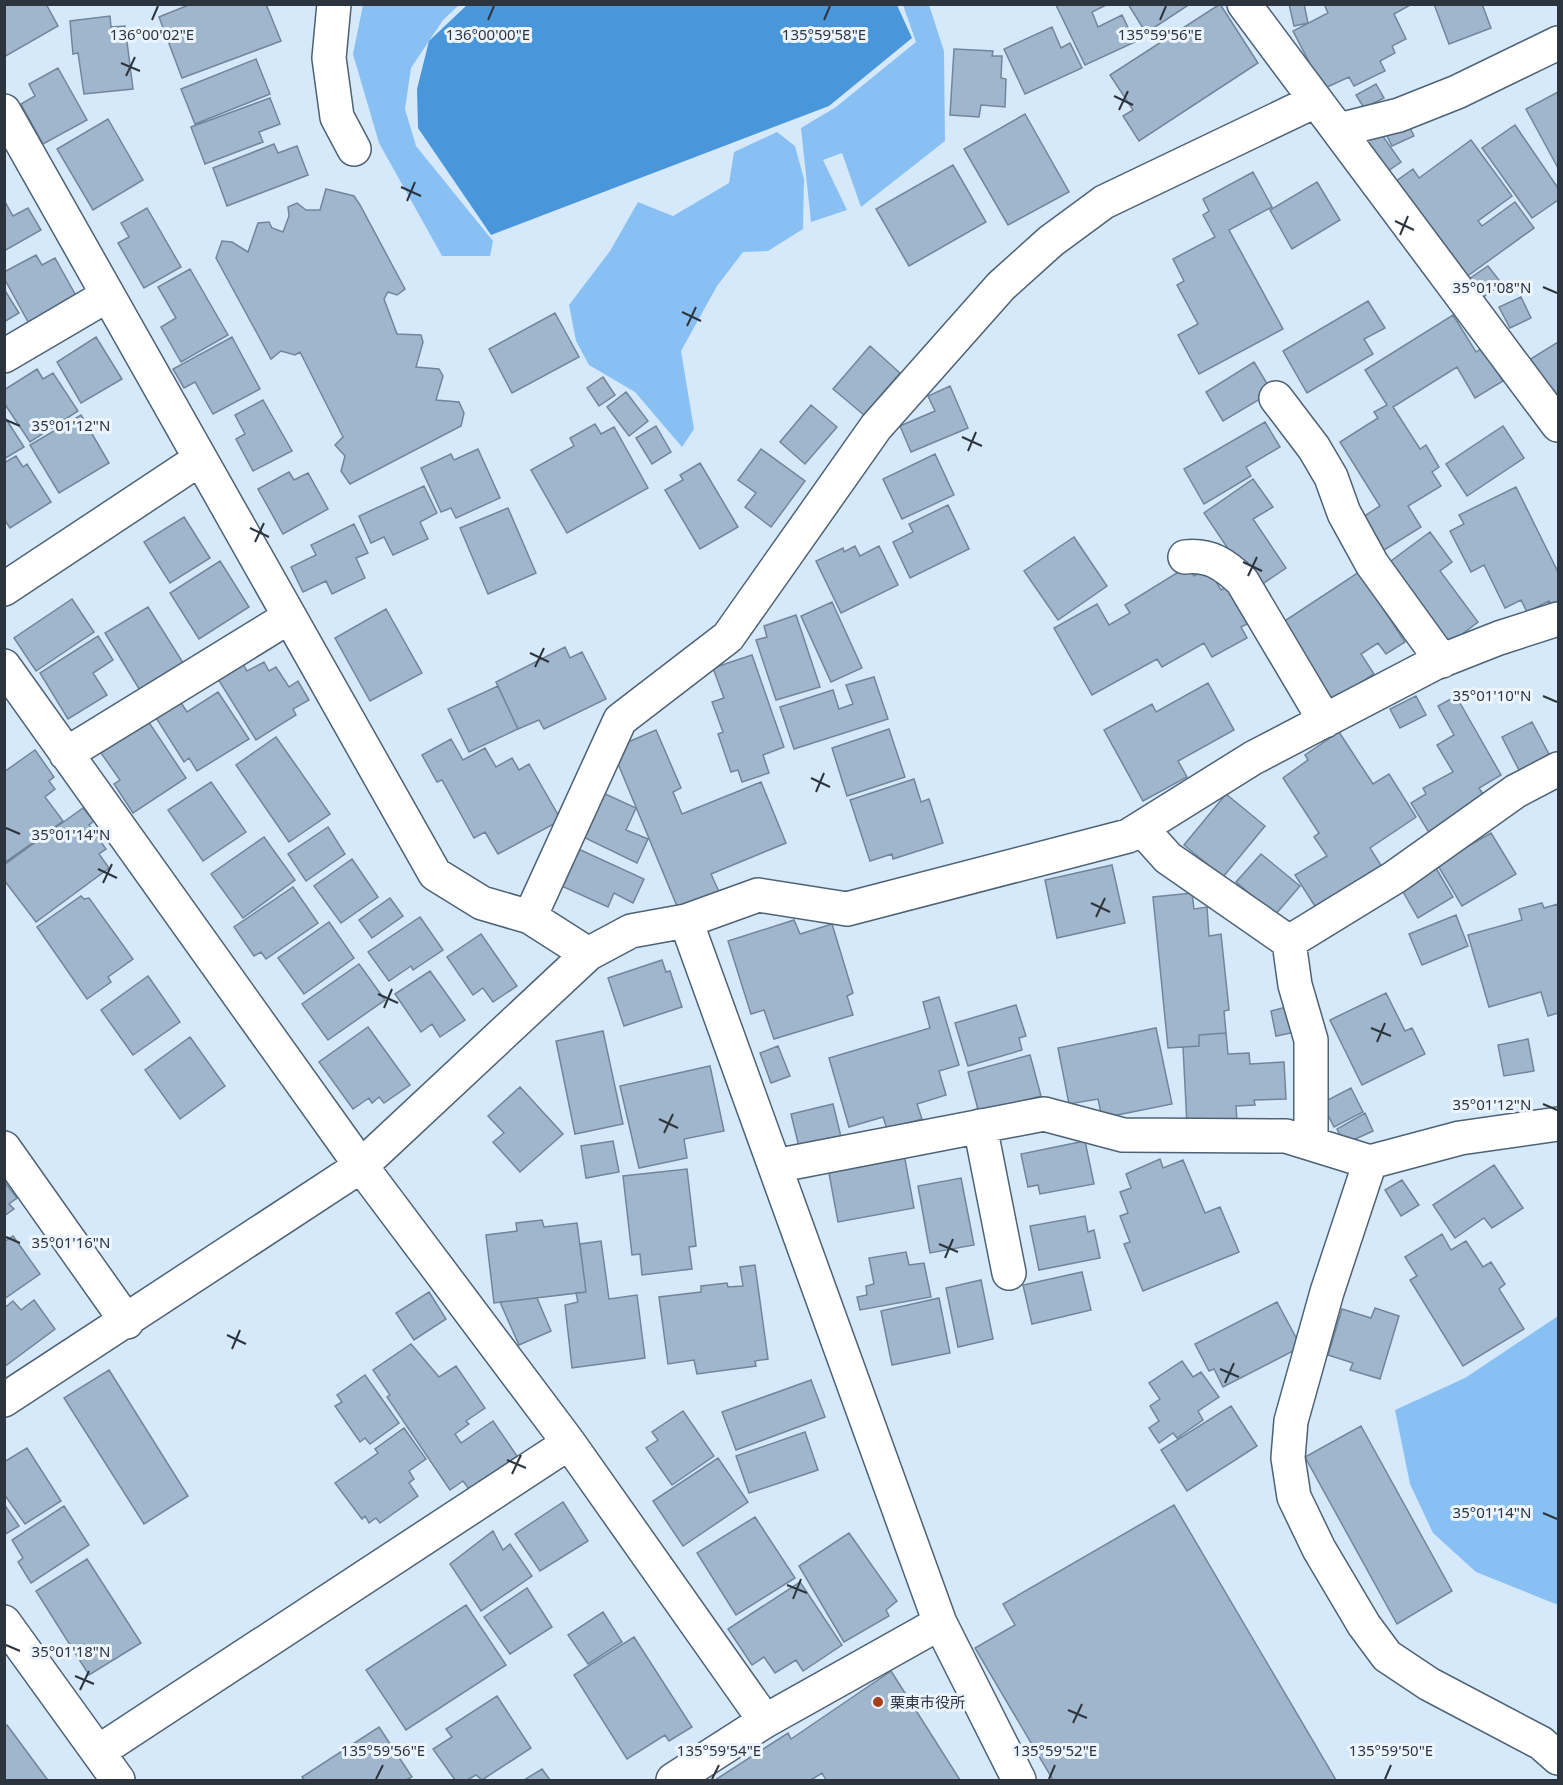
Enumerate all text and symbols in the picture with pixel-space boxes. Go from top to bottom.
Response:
text: 136°00'02"E [110,24,194,44]
text: 136°00'00"E [446,24,530,44]
text: 135°59'58"E [782,24,866,44]
text: 135°59'56"E [1118,24,1202,44]
text: 35°01'08"N [1453,277,1531,297]
text: 35°01'12"N [32,415,110,435]
text: 35°01'10"N [1453,685,1531,705]
text: 35°01'14"N [32,824,110,844]
text: 35°01'12"N [1453,1094,1531,1114]
text: 35°01'16"N [32,1232,110,1252]
text: 35°01'14"N [1453,1502,1531,1522]
text: 35°01'18"N [32,1641,110,1661]
place label: 栗東市役所 [890,1692,965,1712]
marker: 栗東市役所 [871,1695,885,1709]
text: 135°59'56"E [341,1740,425,1760]
text: 135°59'54"E [677,1740,761,1760]
text: 135°59'52"E [1013,1740,1097,1760]
text: 135°59'50"E [1349,1740,1433,1760]

